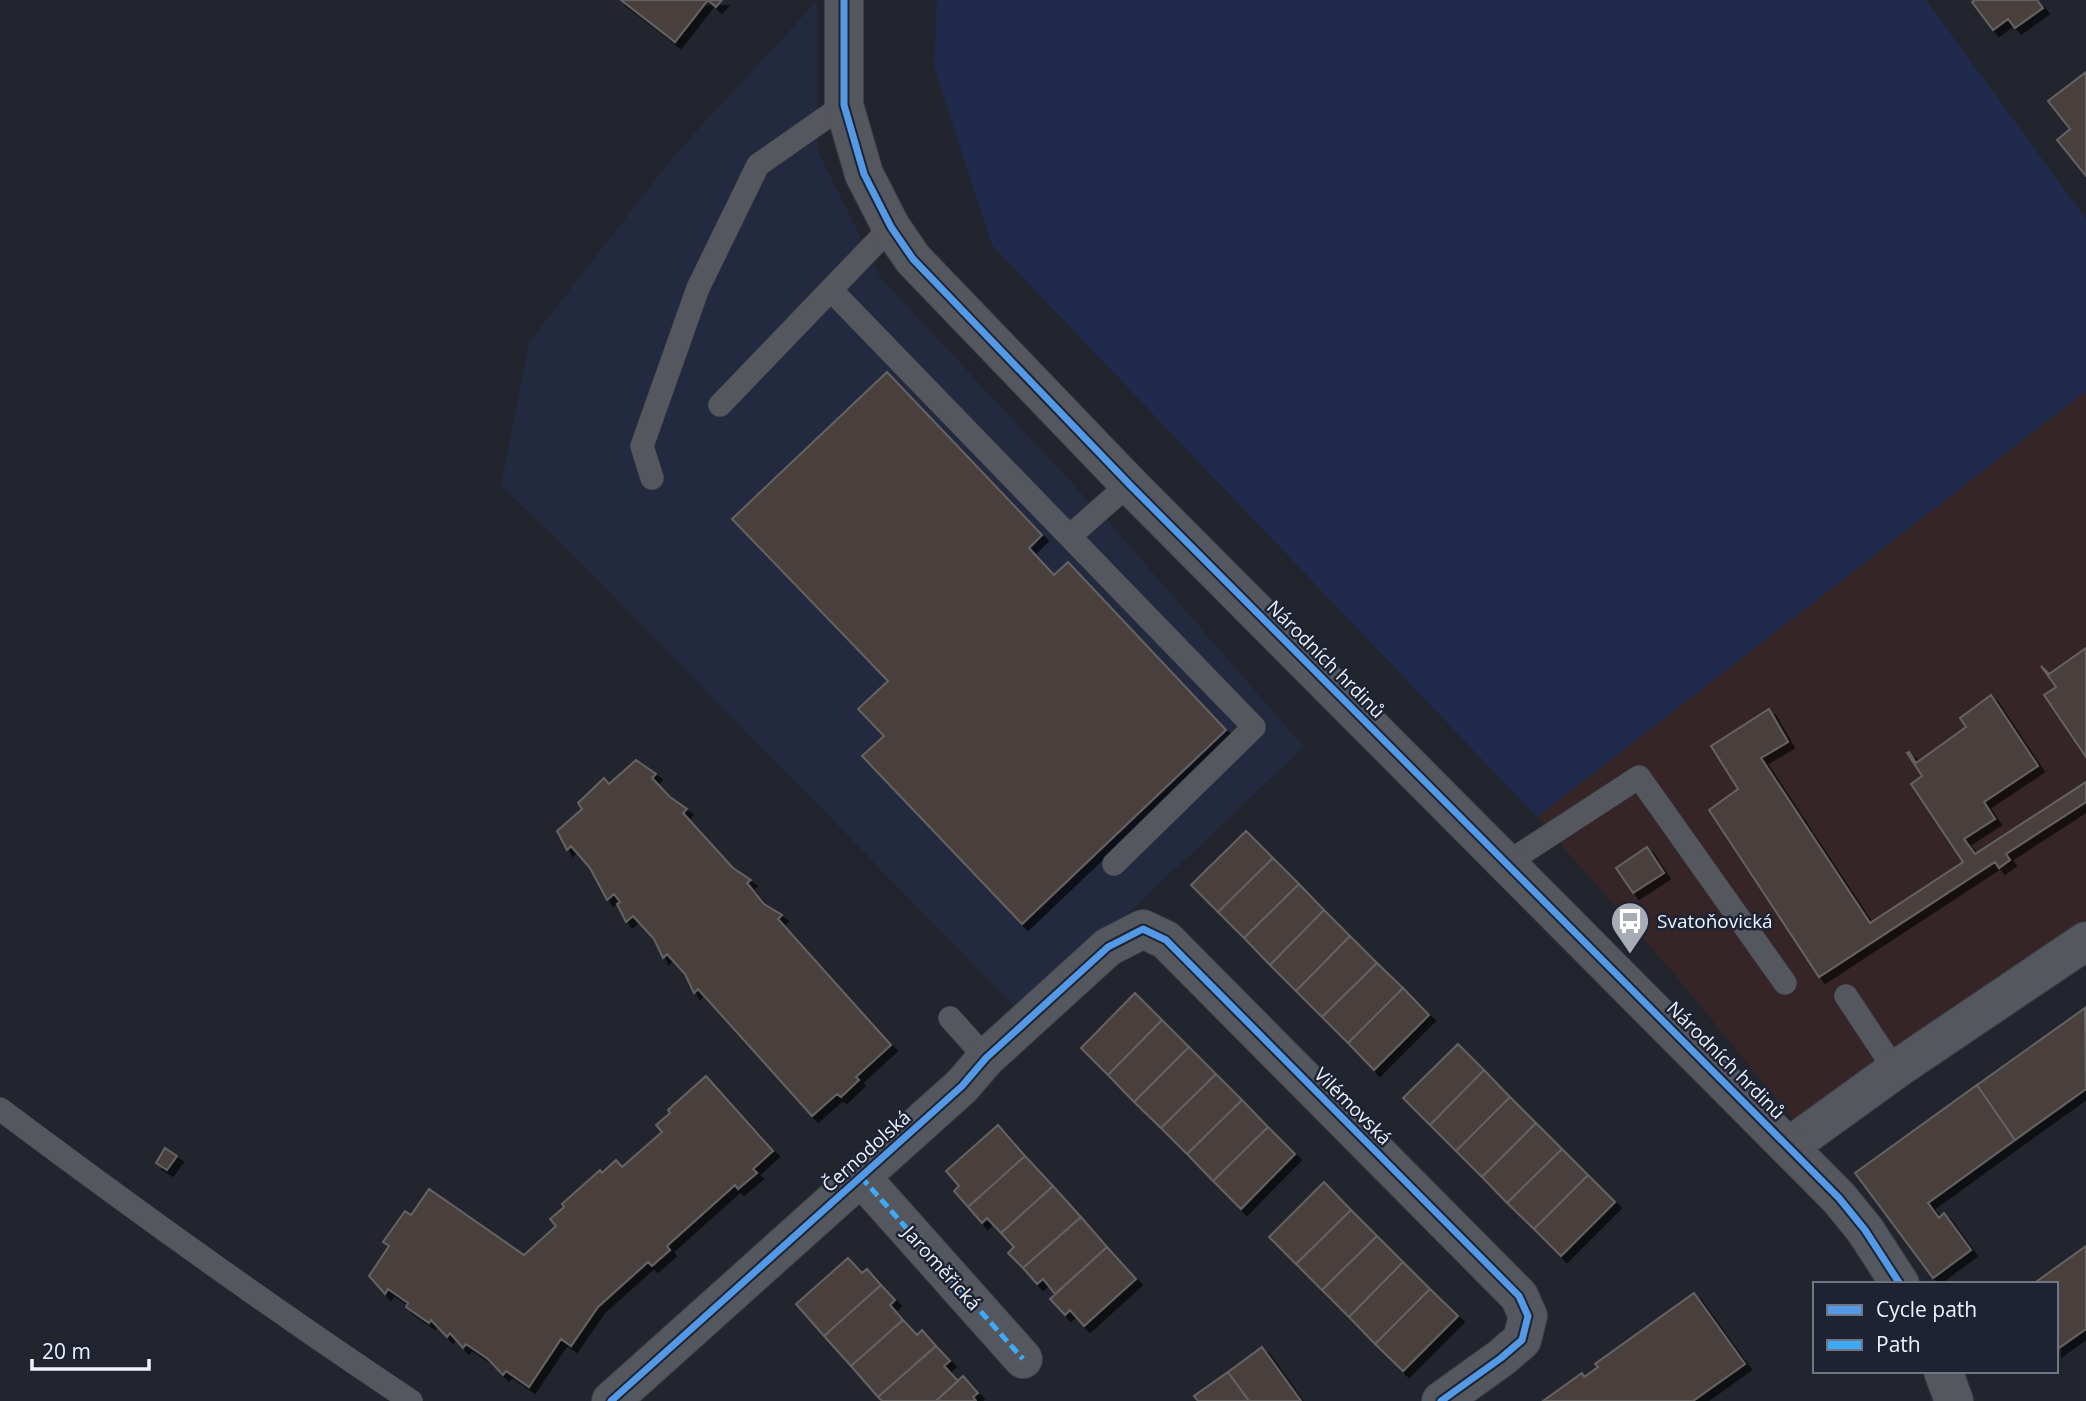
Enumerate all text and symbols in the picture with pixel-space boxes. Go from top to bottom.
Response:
street label: Národních hrdinů [1261,594,1391,724]
bus stop icon: Svatoňovická [1609,900,1651,955]
place label: Svatoňovická [1657,908,1773,934]
street label: Národních hrdinů [1661,995,1791,1125]
street label: Vilémovská [1309,1062,1397,1150]
street label: Černodolská [816,1104,916,1198]
street label: Jaroměřická [896,1219,987,1316]
legend [1813,1282,2058,1373]
text: Cycle path [1876,1295,1977,1323]
scale bar [32,1328,149,1372]
text: Path [1876,1330,1921,1358]
text: 20 m [42,1337,91,1365]

